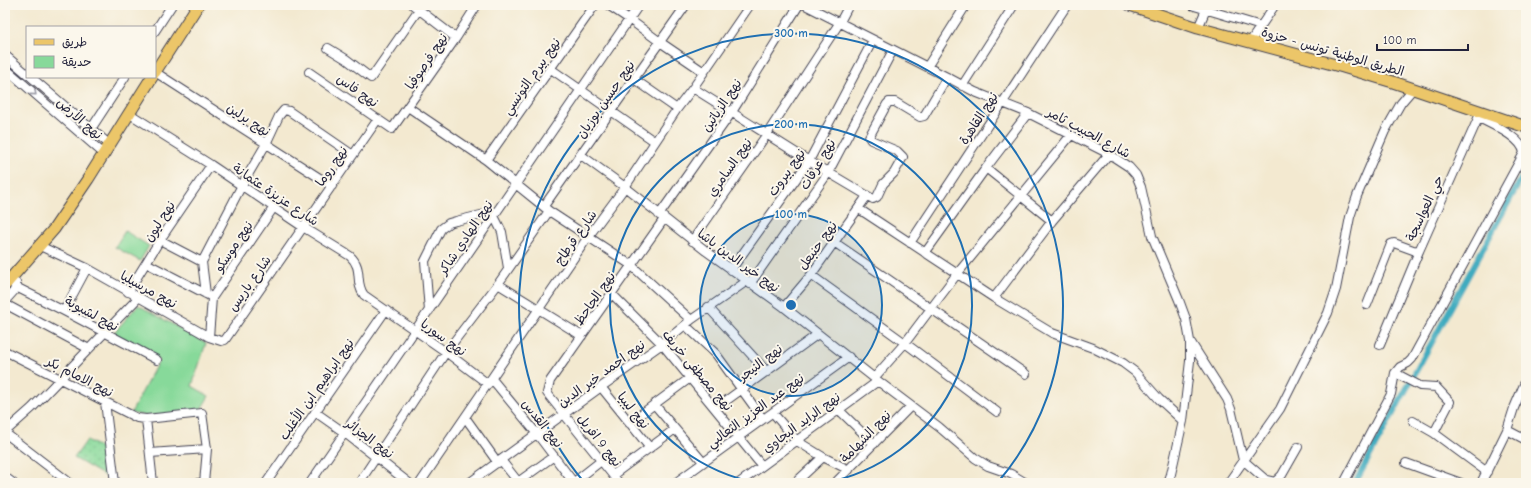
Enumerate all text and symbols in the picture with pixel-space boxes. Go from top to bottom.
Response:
street label: الطريق الوطنية تونس - حزوة [1259,24,1406,81]
legend [26,26,156,78]
text: 300 m [774,26,808,40]
scale bar [1377,26,1468,52]
street label: نهج فرصوفيا [402,30,452,93]
text: 100 m [1383,33,1416,47]
text: طريق [62,35,87,49]
street label: نهج بيرم التونسي [499,35,567,120]
text: حديقة [62,55,91,69]
street label: نهج حسين بوزيان [573,58,639,142]
street label: نهج فاس [333,71,381,112]
street label: نهج الزياتين [698,76,746,136]
one-way arrow [30,89,37,96]
street label: نهج القاهرة [956,89,1003,148]
street label: نهج الأرض [52,94,106,144]
street label: نهج برلين [223,100,273,141]
street label: شارع الحبيب ثامر [1043,104,1133,163]
text: 200 m [774,117,808,131]
street label: نهج السامري [704,135,757,200]
street label: نهج عرفات [796,136,840,193]
street label: نهج روما [312,143,352,190]
street label: نهج بيروت [765,146,810,200]
street label: شارع عزيزة عثمانة [229,160,321,230]
street label: حي العواسجة [1403,173,1450,245]
street label: نهج الهادي شاكر [435,197,497,279]
street label: نهح ليون [141,198,180,246]
street label: شارع قرطاج [551,207,601,269]
text: 100 m [775,207,807,221]
street label: نهج موسكو [210,218,257,276]
street label: نهج حنبعل [795,218,842,274]
street label: نهج خير الدين باشا [694,226,783,297]
street label: شارع باريس [225,253,276,315]
street label: نهج مرسيليا [117,268,180,313]
street label: نهج الجاحظ [571,269,620,329]
street label: نهج لشبوبة [61,293,121,336]
centre of rings [784,298,798,312]
street label: نهج سوريا [417,316,469,361]
street label: نهج مصطفى خريف [658,327,736,415]
street label: نهج ابراهيم ابن الأغلب [275,335,359,445]
street label: نهج احمد خير الدين [555,337,649,412]
street label: نهج النيجر [734,341,787,386]
street label: نهج الامام بكر [41,353,116,402]
street label: نهج عبد العزيز الثعالبي [704,370,809,454]
street label: نهج ليبيا [613,389,653,433]
street label: نهج الرايد البجاوي [760,389,844,457]
street label: نهج القدس [517,396,566,452]
street label: نهج الشهامة [837,407,895,467]
street label: نهج 9 افريل [573,411,625,471]
street label: نهج الجزائر [341,415,397,463]

